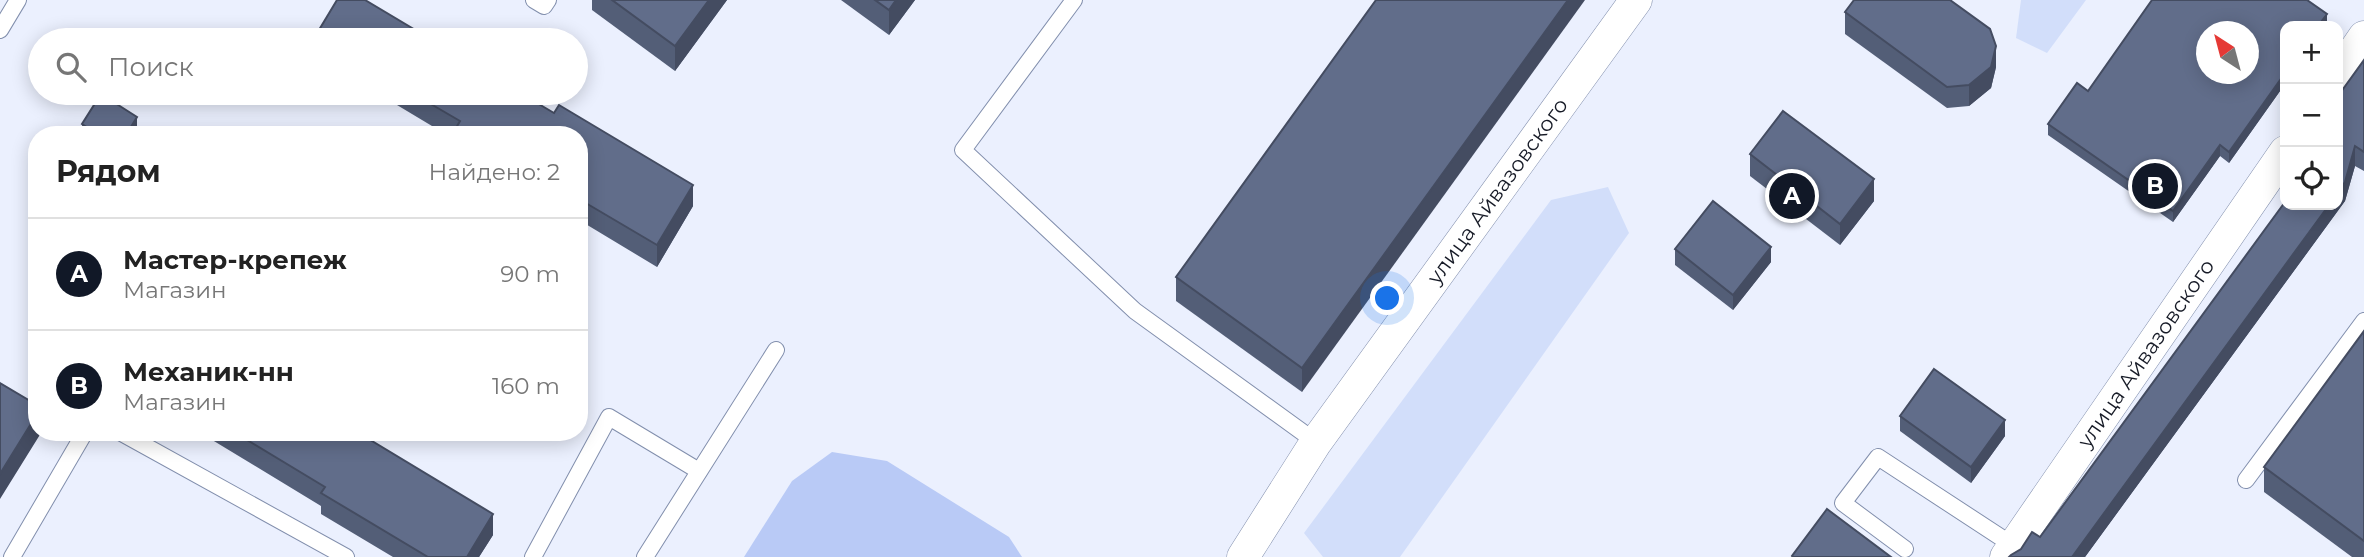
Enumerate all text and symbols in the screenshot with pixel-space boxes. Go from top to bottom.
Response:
north arrow [2196,21,2259,84]
map controls [2280,21,2343,210]
button: + [2280,21,2343,84]
search box [28,28,588,105]
icon: search [52,48,90,86]
text: Поиск [108,51,194,83]
button: − [2280,84,2343,147]
street label: улица Айвазовского [1421,93,1573,289]
button: locate [2280,147,2343,210]
text: Рядом [56,153,161,190]
text: Найдено: 2 [429,158,560,186]
pin: B [2132,160,2178,212]
pin: A [1769,170,1815,222]
text: Мастер-крепеж [123,244,347,276]
street label: улица Айвазовского [2071,254,2219,453]
text: A [70,260,88,288]
text: 90 m [500,260,560,288]
text: Магазин [123,276,227,304]
your location [1370,281,1404,315]
text: Механик-нн [123,356,294,388]
text: B [70,372,88,400]
text: 160 m [492,372,560,400]
text: Магазин [123,388,227,416]

